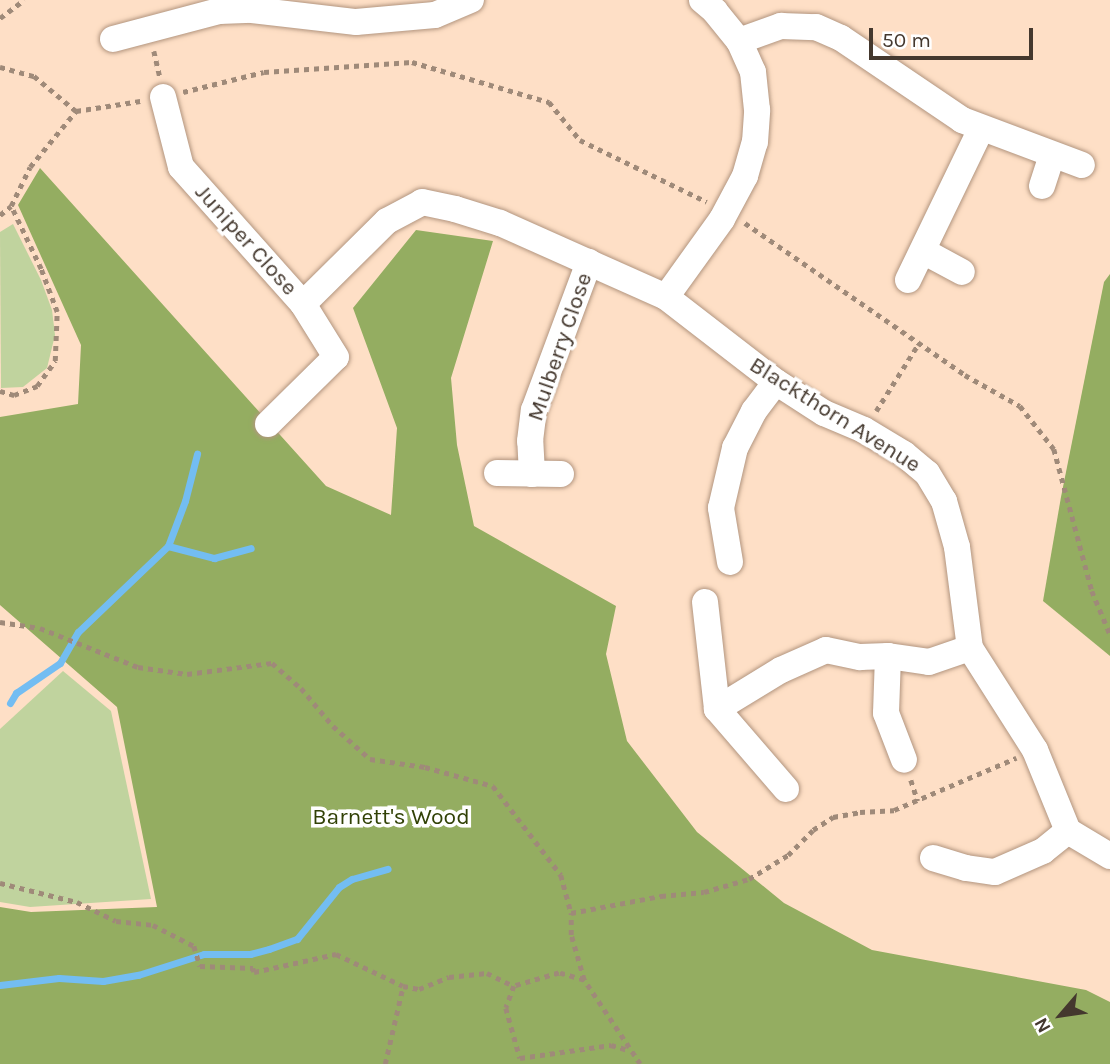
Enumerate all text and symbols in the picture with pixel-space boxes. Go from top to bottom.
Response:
scale bar [872,14,1036,58]
text: 50 m [882,28,931,52]
street label: Juniper Close [189,179,303,301]
street label: Mulberry Close [522,269,598,425]
street label: Blackthorn Avenue [744,351,926,479]
park label: Barnett's Wood [312,803,470,831]
north arrow [1026,980,1096,1050]
text: N [1030,1014,1056,1036]

